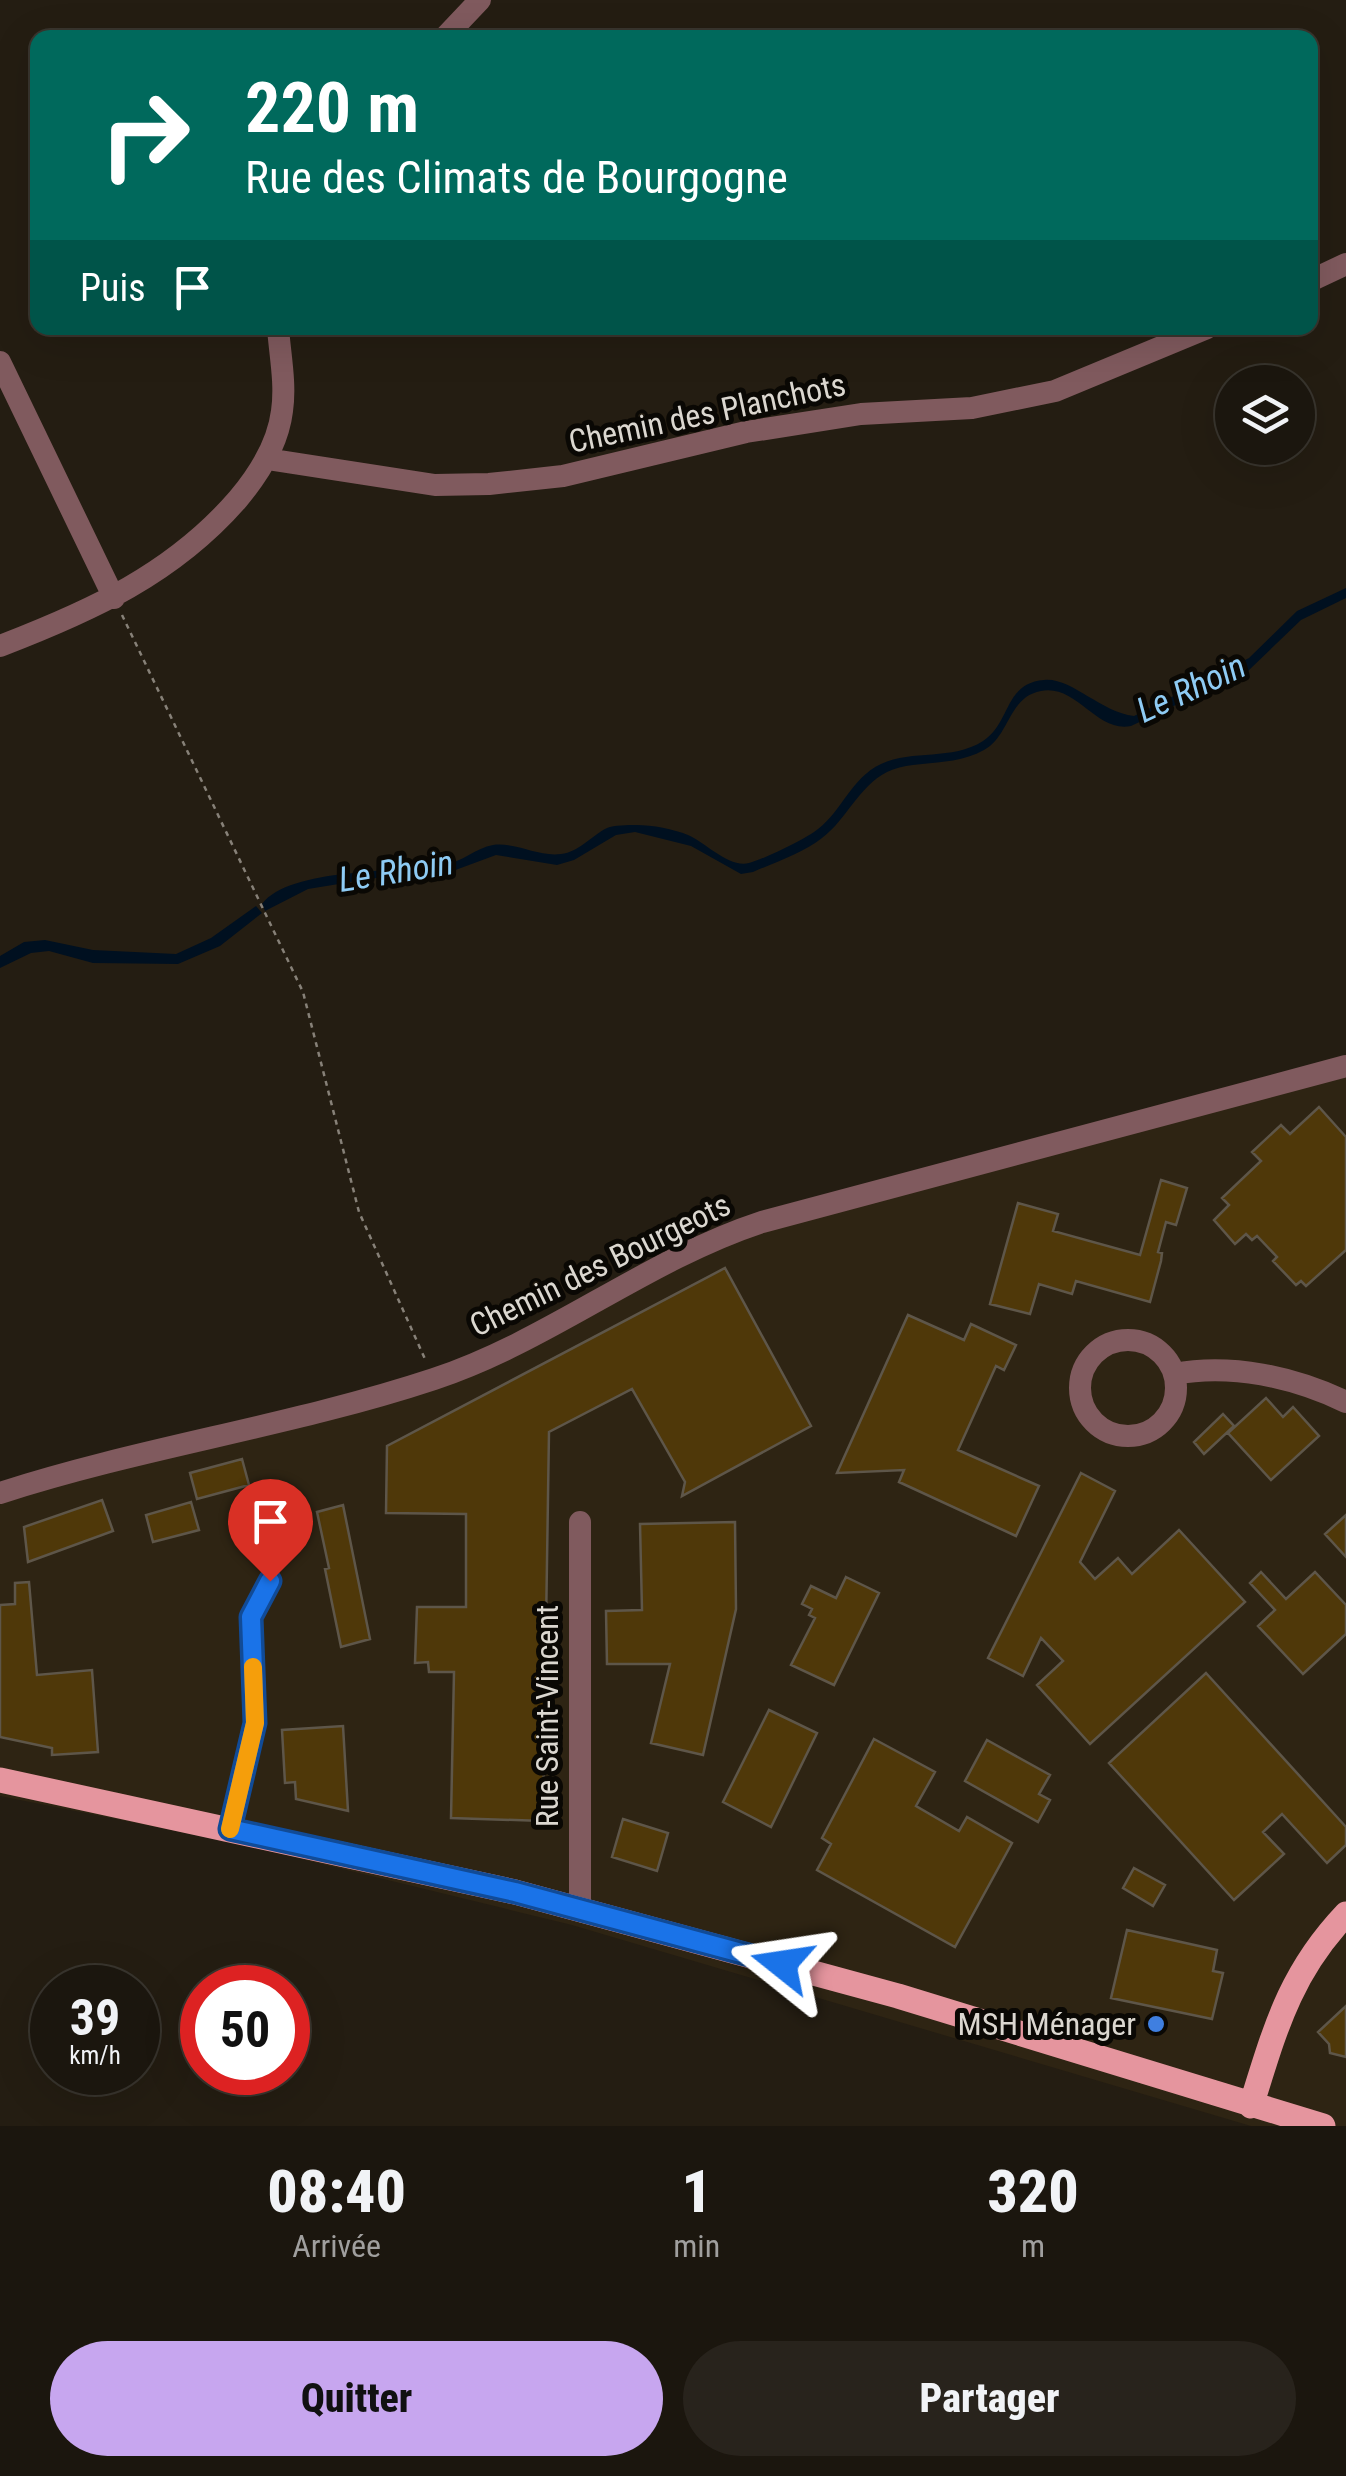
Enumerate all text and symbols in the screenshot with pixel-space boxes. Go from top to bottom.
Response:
text: 220 m [245,67,419,149]
icon: right [80,70,210,200]
text: Rue des Climats de Bourgogne [245,151,788,204]
icon: arrive [165,260,220,315]
text: Puis [80,266,145,310]
street label: Chemin des Planchots [565,365,849,461]
map controls [1215,365,1315,465]
button: layers [1215,365,1315,465]
water label: Le Rhoin [1130,645,1252,731]
water label: Le Rhoin [336,842,456,901]
street label: Chemin des Bourgeots [464,1185,736,1345]
pin [228,1479,313,1582]
icon: arrive [243,1494,298,1549]
street label: Rue Saint-Vincent [528,1605,566,1827]
position arrow [730,1912,834,2016]
speed limit sign: 50 [180,1965,310,2095]
text: 39 [70,1989,120,2047]
place label: MSH Ménager [958,2005,1136,2043]
marker: MSH Ménager [1145,2013,1167,2035]
text: km/h [69,2041,121,2070]
text: 08:40 [267,2156,406,2227]
text: 1 [681,2156,712,2227]
text: 320 [987,2156,1079,2227]
text: Arrivée [292,2227,381,2265]
text: min [673,2227,720,2265]
text: m [1021,2227,1045,2265]
button: Quitter [50,2341,663,2456]
button: Partager [683,2341,1296,2456]

